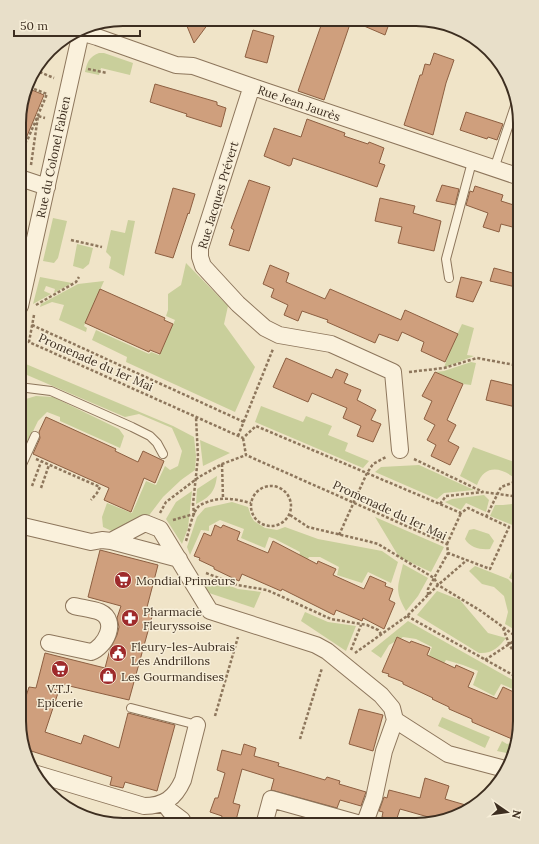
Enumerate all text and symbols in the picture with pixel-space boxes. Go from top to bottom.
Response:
scale bar [14,12,140,38]
text: 50 m [20,18,48,33]
street label: Rue Jean Jaurès [256,82,343,124]
street label: Rue du Colonel Fabien [33,95,73,219]
street label: Rue Jacques Prévert [194,139,242,251]
street label: Promenade du 1er Mai [36,330,156,394]
street label: Promenade du 1er Mai [331,477,449,543]
supermarket icon: Mondial Primeurs [113,570,133,590]
place label: Mondial Primeurs [136,573,236,588]
place label: Pharmacie Fleuryssoise [143,604,212,633]
pharmacy icon: Pharmacie Fleuryssoise [120,608,140,628]
place label: Fleury-les-Aubrais Les Andrillons [131,639,235,668]
public building icon: Fleury-les-Aubrais Les Andrillons [108,643,128,663]
supermarket icon: V.T.J. Epicerie [50,659,70,679]
shop icon: Les Gourmandises [98,666,118,686]
place label: Les Gourmandises [121,669,224,684]
place label: V.T.J. Epicerie [37,681,83,710]
north arrow [487,792,527,832]
text: N [509,809,525,820]

